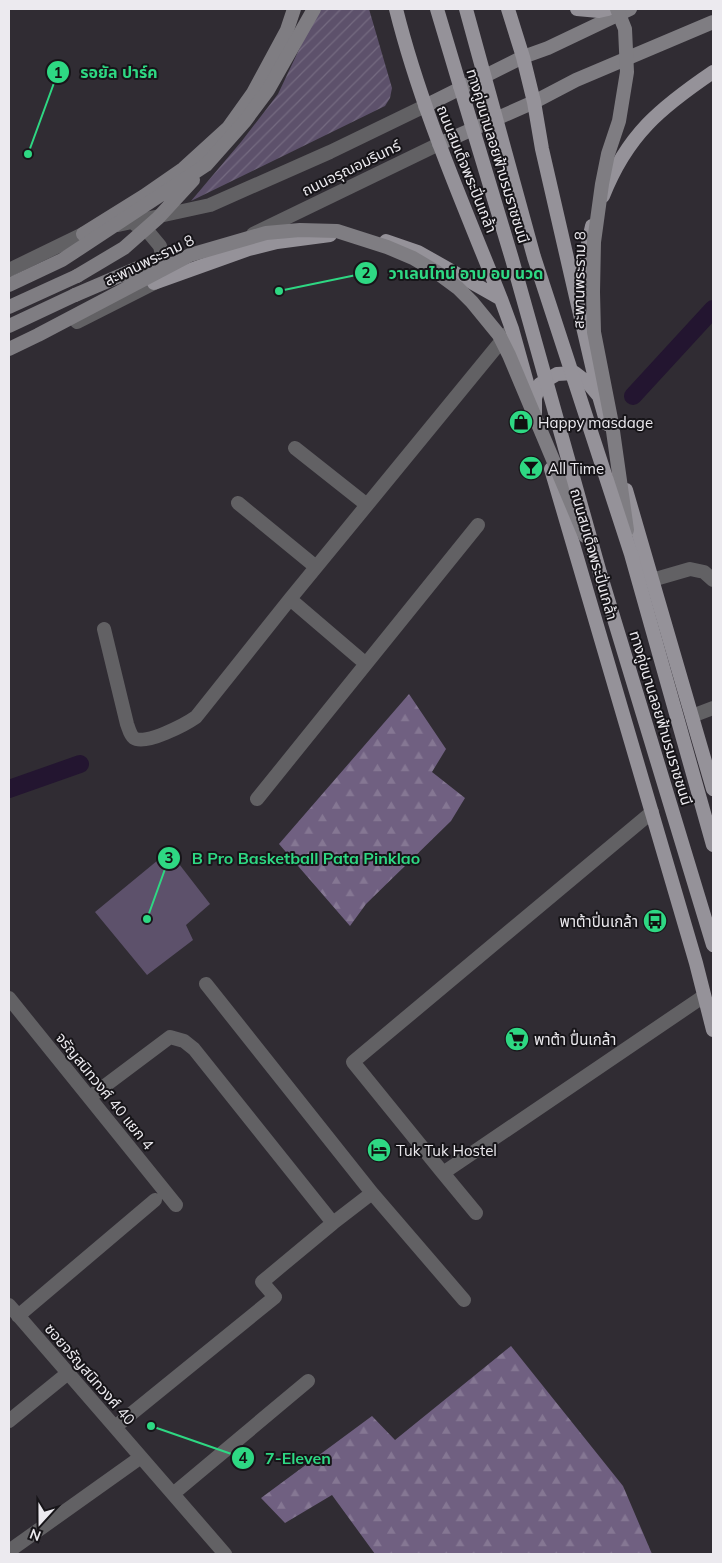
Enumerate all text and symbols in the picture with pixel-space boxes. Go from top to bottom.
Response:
callout: รอยัล ปาร์ค [46,57,168,88]
text: รอยัล ปาร์ค [80,62,158,82]
text: 1 [53,63,63,82]
street label: ทางคู่ขนานลอยฟ้าบรมราชชนนี [462,66,534,246]
street label: ถนนสมเด็จพระปิ่นเกล้า [433,102,501,236]
street label: ถนนอรุณอมรินทร์ [298,136,404,200]
street label: สะพานพระราม 8 [101,230,197,290]
street label: สะพานพระราม 8 [569,231,589,329]
callout: วาเลนไทน์ อาบ อบ นวด [353,258,553,289]
text: 2 [361,263,371,282]
text: วาเลนไทน์ อาบ อบ นวด [389,263,543,283]
shop icon: Happy masdage [508,409,534,435]
place label: Happy masdage [538,413,653,432]
bar icon: All Time [518,455,544,481]
place label: All Time [548,459,604,478]
street label: ถนนสมเด็จพระปิ่นเกล้า [566,486,622,622]
street label: ทางคู่ขนานลอยฟ้าบรมราชชนนี [625,628,697,808]
callout: B Pro Basketball Pata Pinklao [157,843,430,874]
text: 3 [164,848,174,867]
text: B Pro Basketball Pata Pinklao [192,848,420,868]
bus stop icon: พาต้าปิ่นเกล้า [642,908,668,934]
place label: พาต้าปิ่นเกล้า [560,911,638,931]
supermarket icon: พาต้า ปื่นเกล้า [504,1026,530,1052]
street label: จรัญสนิทวงศ์ 40 แยก 4 [52,1029,158,1153]
place label: พาต้า ปื่นเกล้า [534,1029,616,1049]
hotel icon: Tuk Tuk Hostel [366,1137,392,1163]
place label: Tuk Tuk Hostel [396,1141,497,1160]
street label: ซอยจรัญสนิทวงศ์ 40 [41,1319,139,1429]
callout: 7-Eleven [230,1443,341,1474]
text: 4 [238,1448,248,1467]
text: 7-Eleven [265,1448,331,1468]
north arrow [15,1498,65,1548]
text: N [27,1525,44,1545]

